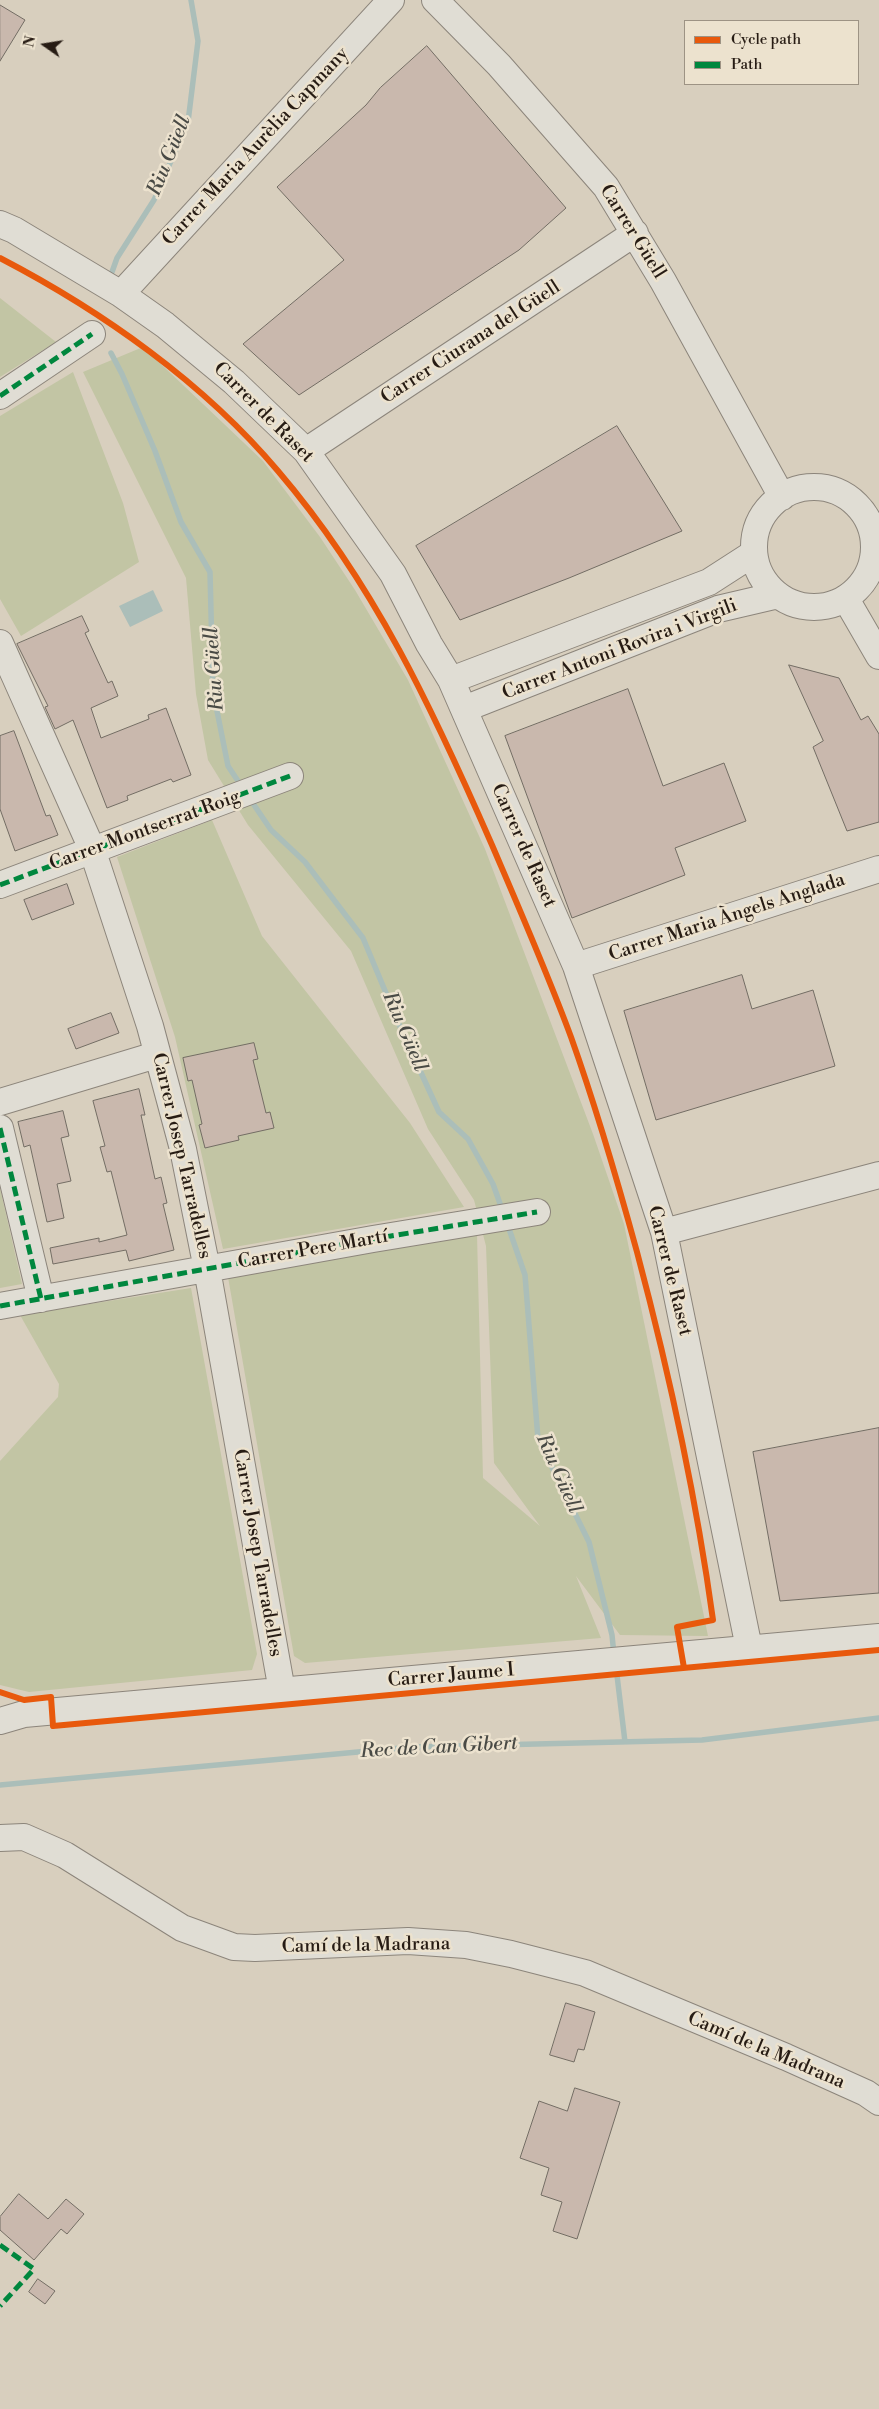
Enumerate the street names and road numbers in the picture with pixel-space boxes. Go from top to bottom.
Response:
street label: Carrer Maria Aurèlia Capmany [158,43,354,251]
street label: Carrer Güell [594,181,670,283]
street label: Carrer Ciurana del Güell [377,276,565,410]
street label: Carrer de Raset [208,358,318,468]
street label: Carrer Antoni Rovira i Virgili [499,595,741,705]
street label: Carrer de Raset [486,781,560,911]
street label: Carrer Montserrat Roig [47,786,243,876]
street label: Carrer Maria Àngels Anglada [606,869,848,967]
street label: Carrer Josep Tarradelles [146,1051,216,1261]
street label: Carrer de Raset [642,1204,696,1338]
street label: Carrer Pere Martí [236,1226,390,1274]
street label: Carrer Josep Tarradelles [228,1447,286,1659]
street label: Carrer Jaume I [387,1659,515,1693]
street label: Camí de la Madrana [281,1933,451,1959]
street label: Camí de la Madrana [684,2008,848,2094]

